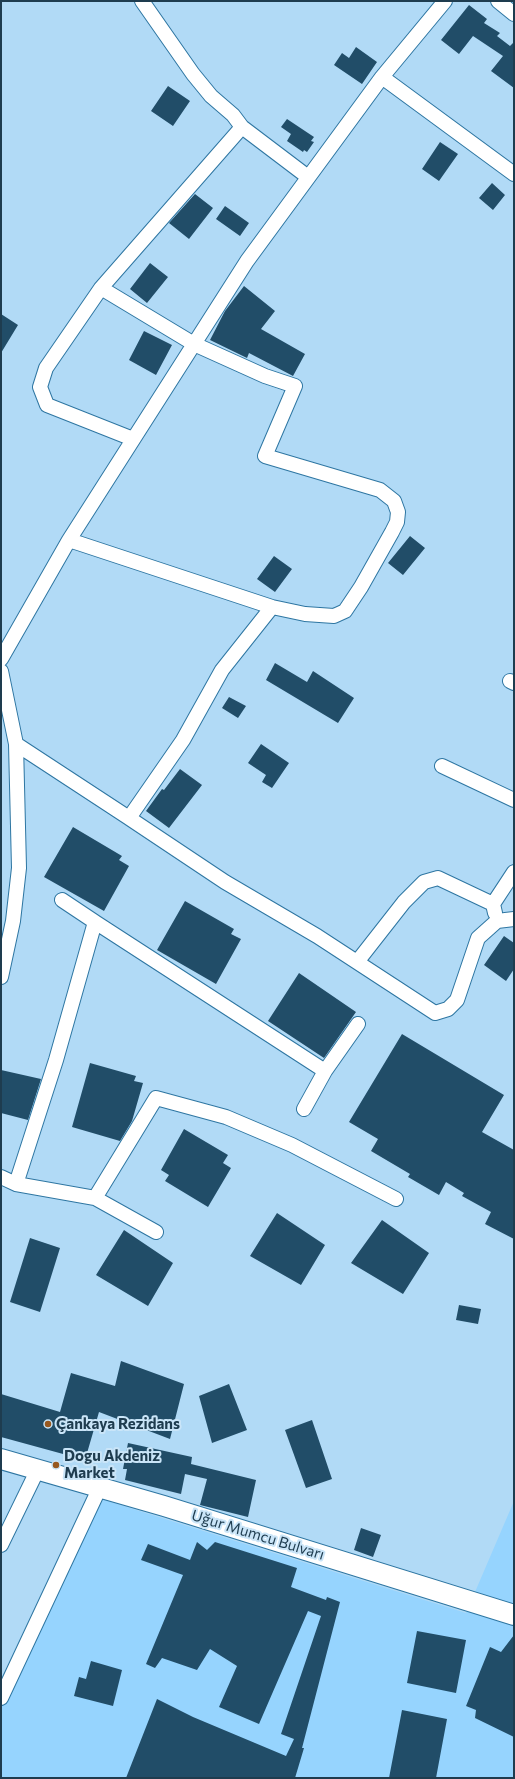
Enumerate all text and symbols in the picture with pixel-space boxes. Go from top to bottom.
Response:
place label: Çankaya Rezidans [56,1415,180,1433]
marker: Çankaya Rezidans [43,1419,53,1429]
place label: Dogu Akdeniz Market [64,1447,160,1482]
marker: Dogu Akdeniz Market [51,1460,61,1470]
street label: Uğur Mumcu Bulvarı [189,1506,327,1564]

